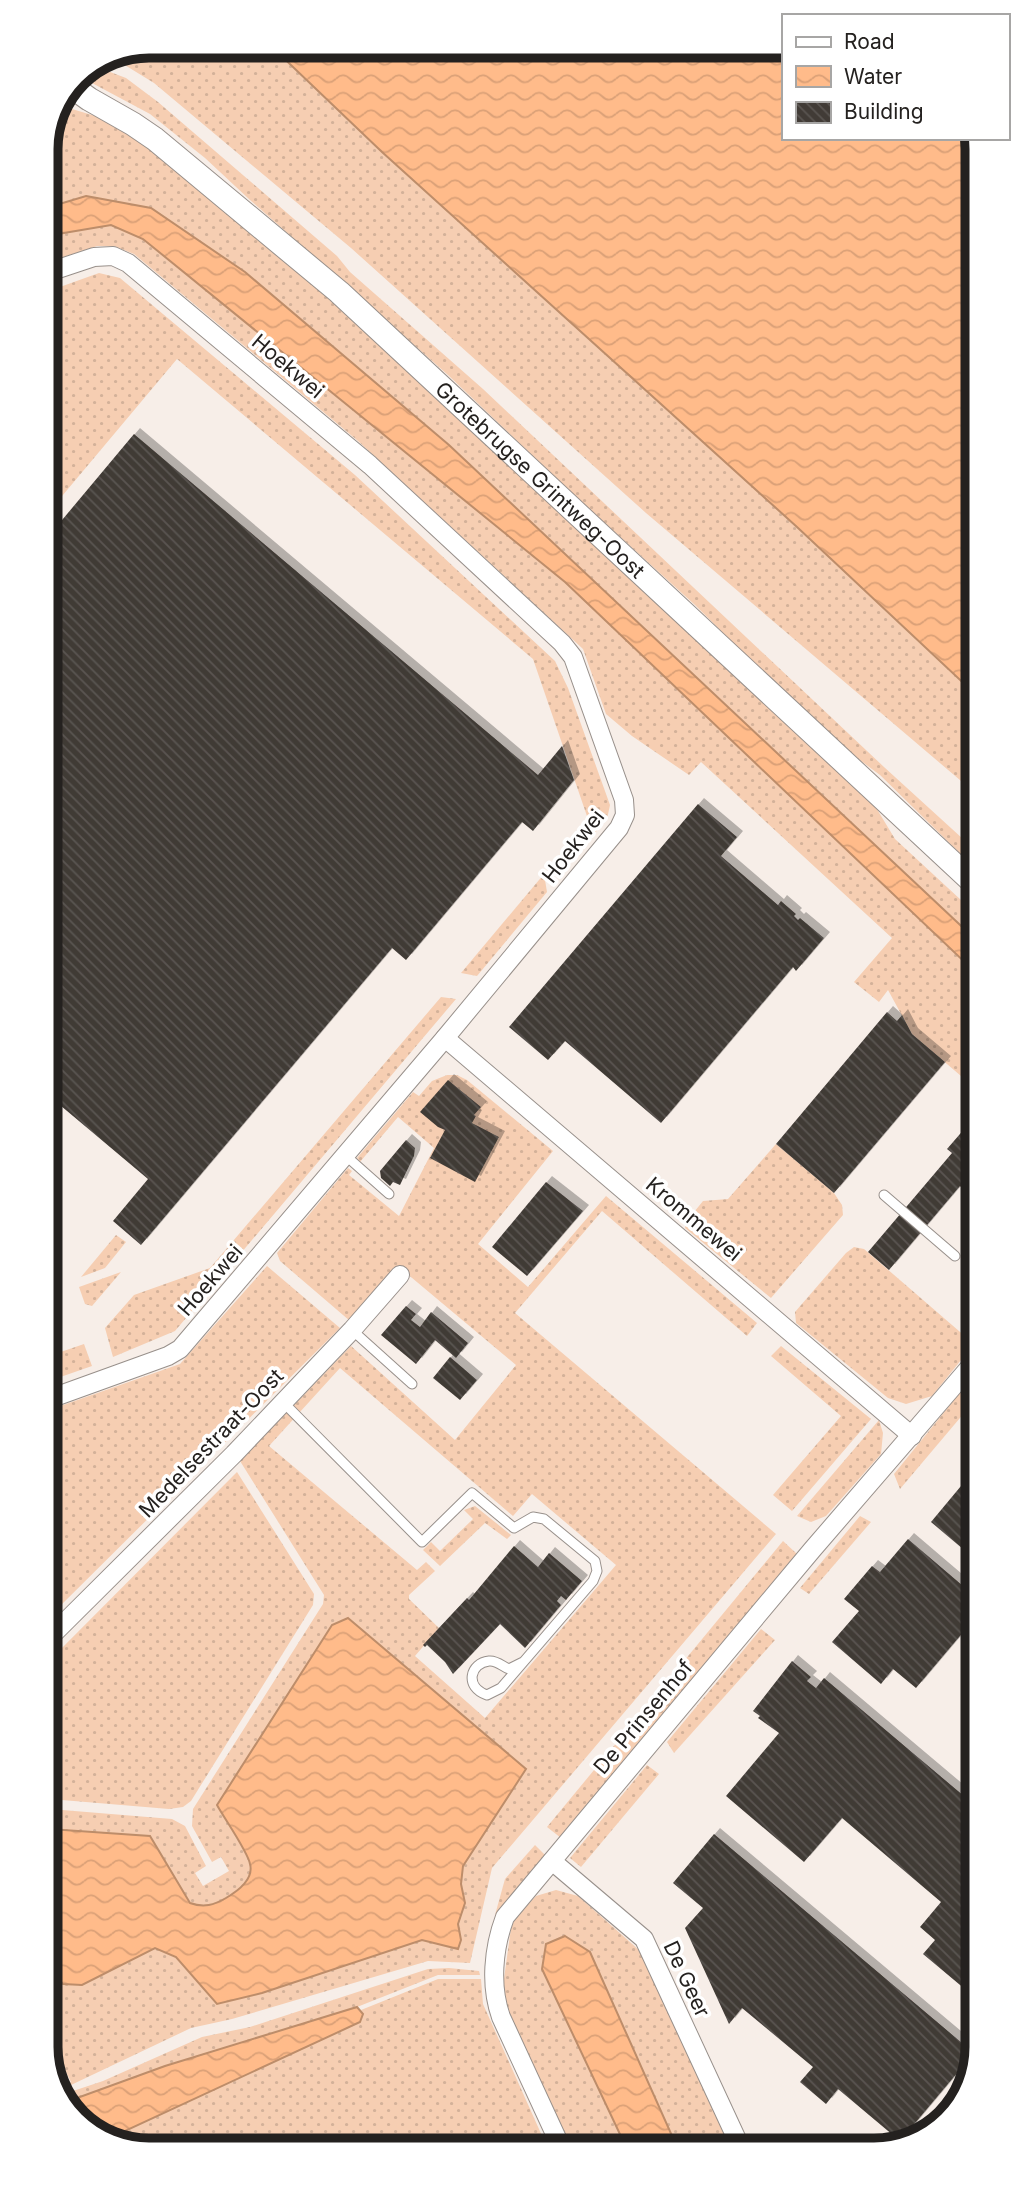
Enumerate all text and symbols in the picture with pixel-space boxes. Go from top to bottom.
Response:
legend [782,14,1009,140]
text: Road [844,29,895,54]
text: Water [844,64,902,89]
text: Building [844,99,924,124]
street label: Hoekwei [247,329,329,403]
street label: Grotebrugse Grintweg-Oost [431,376,650,583]
street label: Hoekwei [537,804,609,888]
street label: Krommewei [641,1172,747,1266]
street label: Hoekwei [172,1239,248,1321]
street label: Medelsestraat-Oost [134,1363,288,1523]
street label: De Prinsenhof [588,1655,698,1779]
street label: De Geer [658,1937,716,2021]

